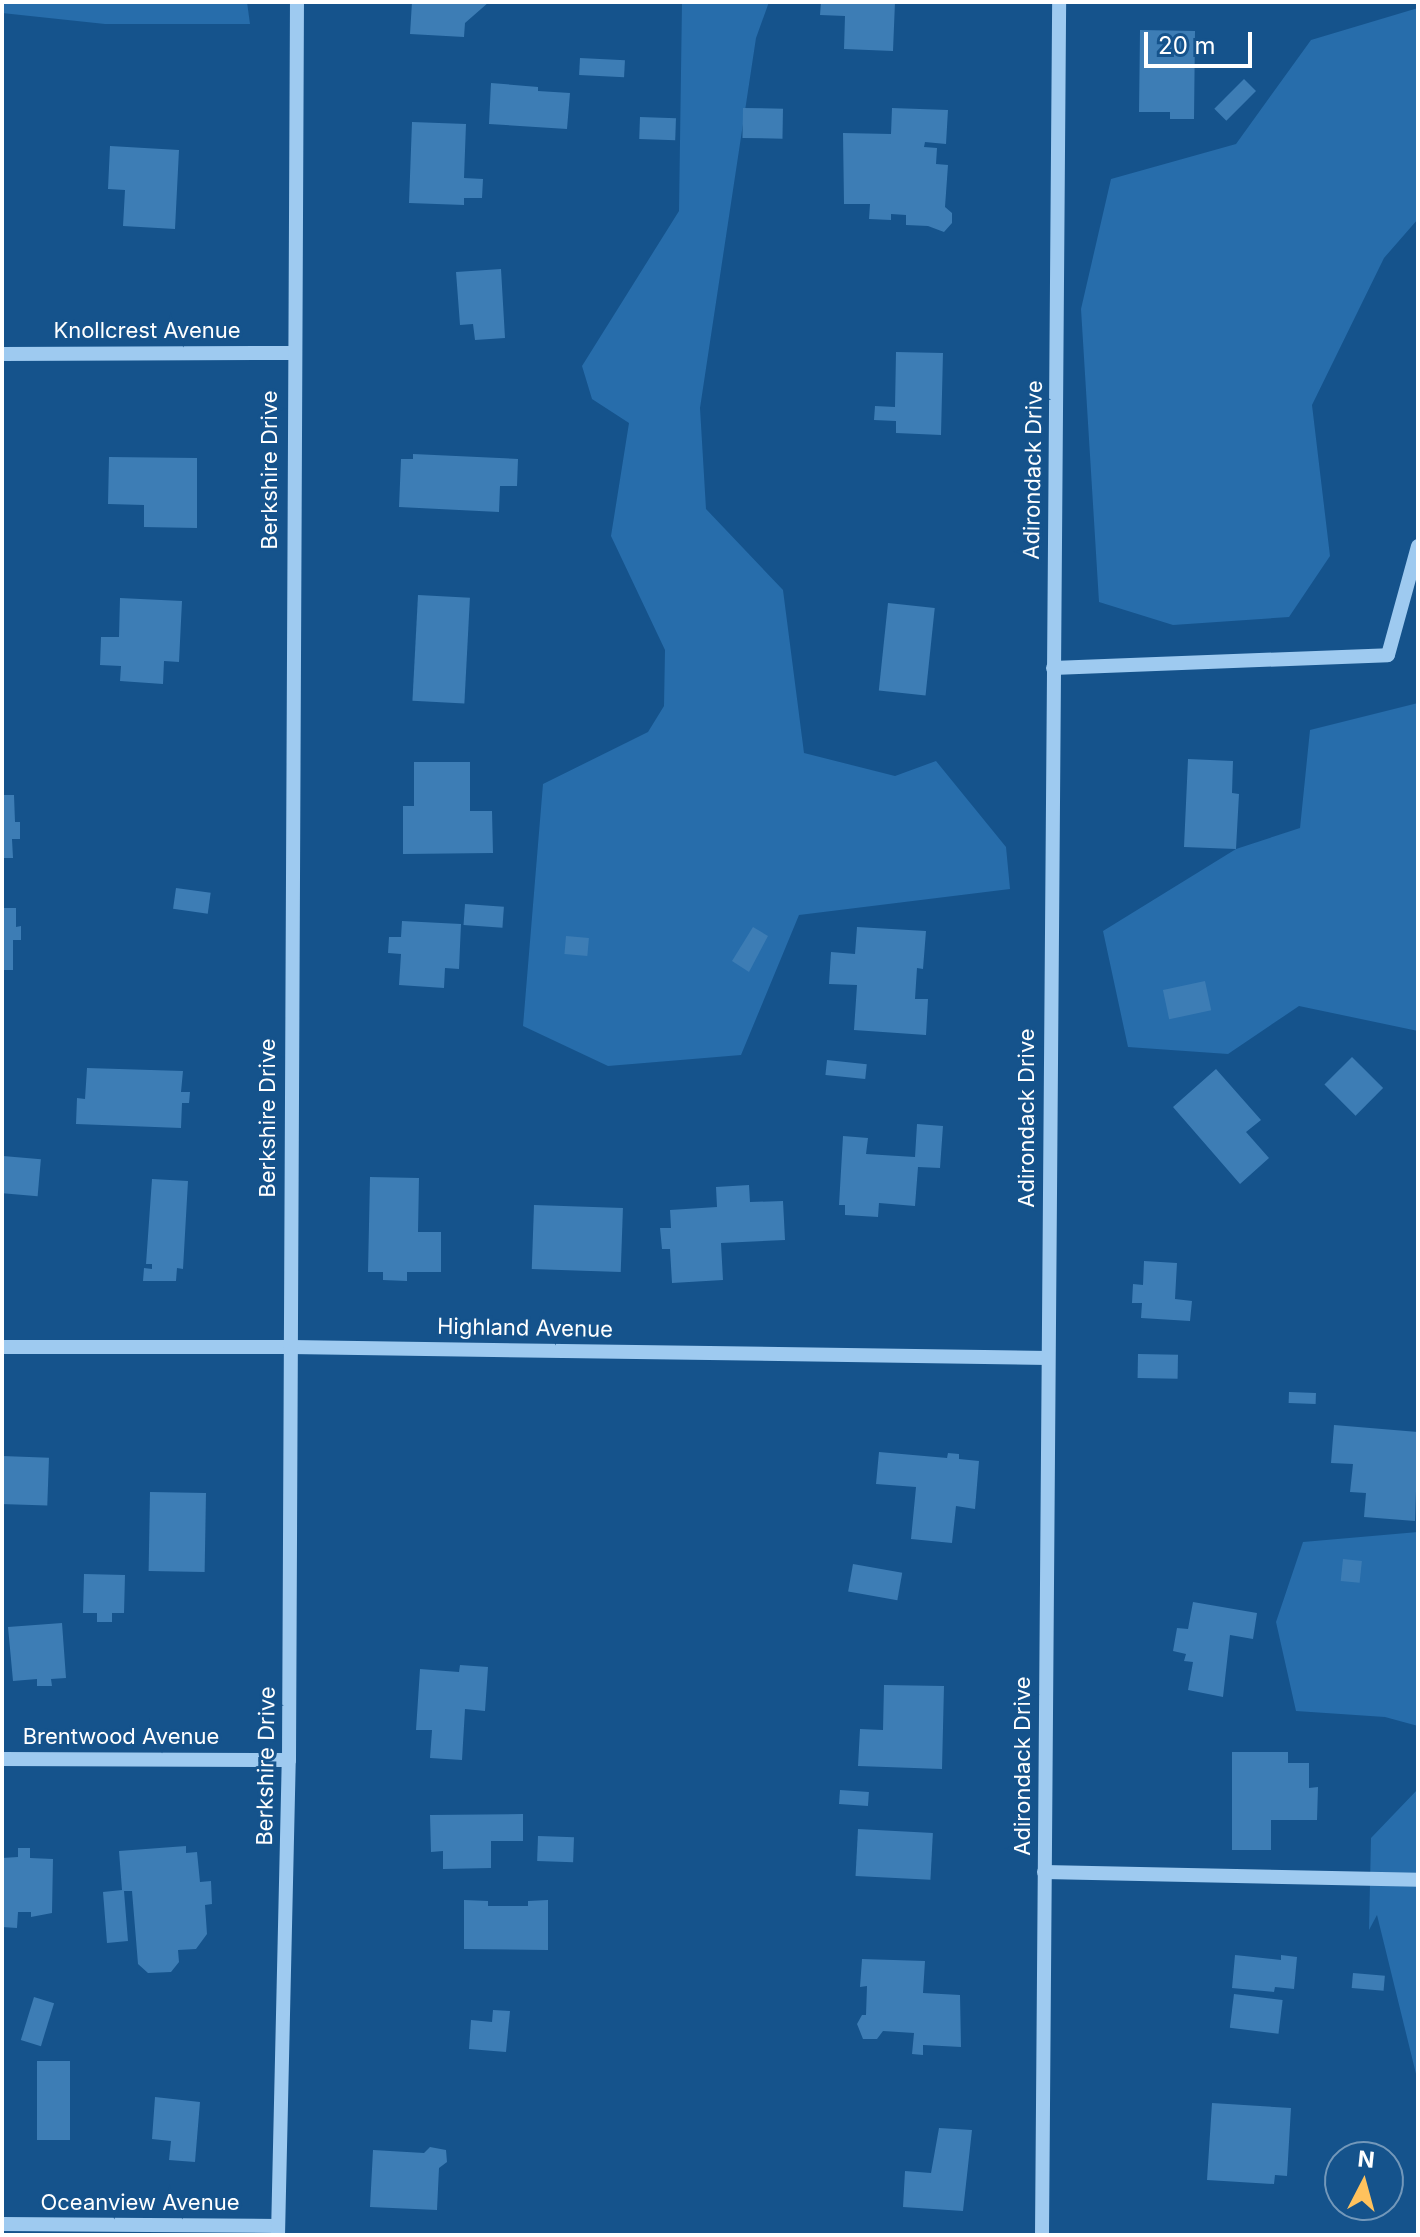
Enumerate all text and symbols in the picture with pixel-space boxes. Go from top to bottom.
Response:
scale bar [1148,16,1256,66]
text: 20 m [1158,31,1216,60]
street label: Knollcrest Avenue [53,318,241,344]
street label: Adirondack Drive [1018,380,1048,560]
street label: Berkshire Drive [257,390,283,550]
street label: Adirondack Drive [1014,1028,1040,1208]
street label: Berkshire Drive [255,1038,281,1198]
street label: Highland Avenue [437,1313,613,1343]
street label: Adirondack Drive [1010,1676,1036,1856]
street label: Berkshire Drive [251,1686,281,1846]
street label: Brentwood Avenue [23,1724,219,1750]
north arrow [1324,2141,1404,2221]
text: N [1357,2145,1376,2173]
street label: Oceanview Avenue [40,2190,240,2216]

